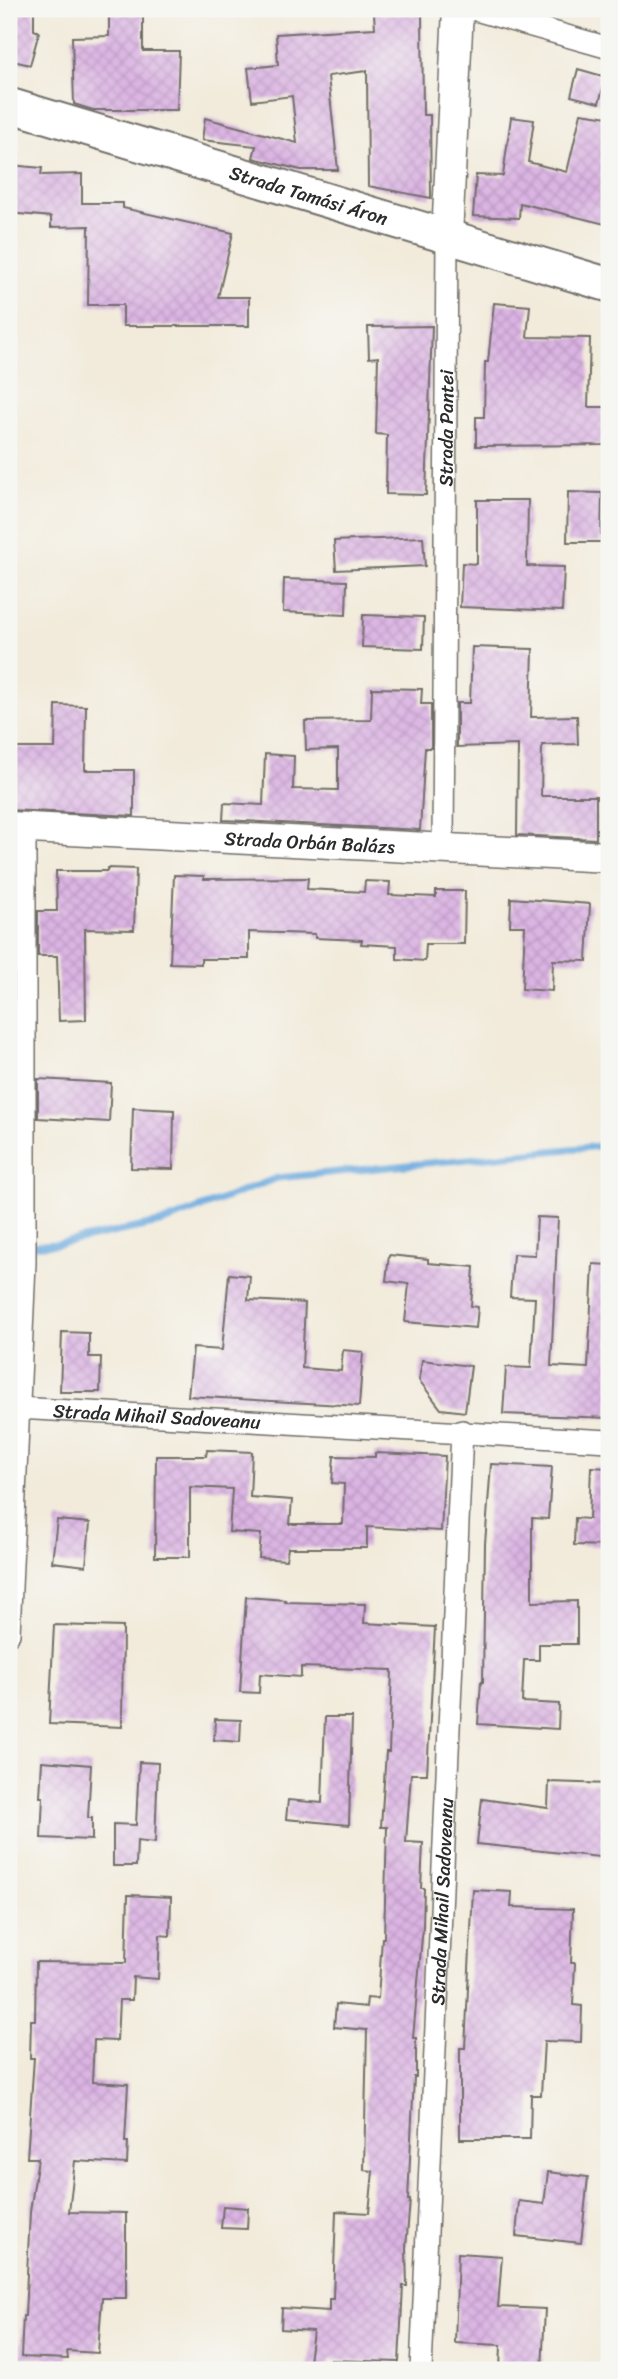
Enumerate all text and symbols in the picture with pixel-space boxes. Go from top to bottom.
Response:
street label: Strada Tamási Áron [225,156,392,235]
street label: Strada Pantei [429,369,463,487]
street label: Strada Orbán Balázs [224,822,396,863]
street label: Strada Mihail Sadoveanu [52,1394,261,1439]
street label: Strada Mihail Sadoveanu [421,1797,463,2006]

